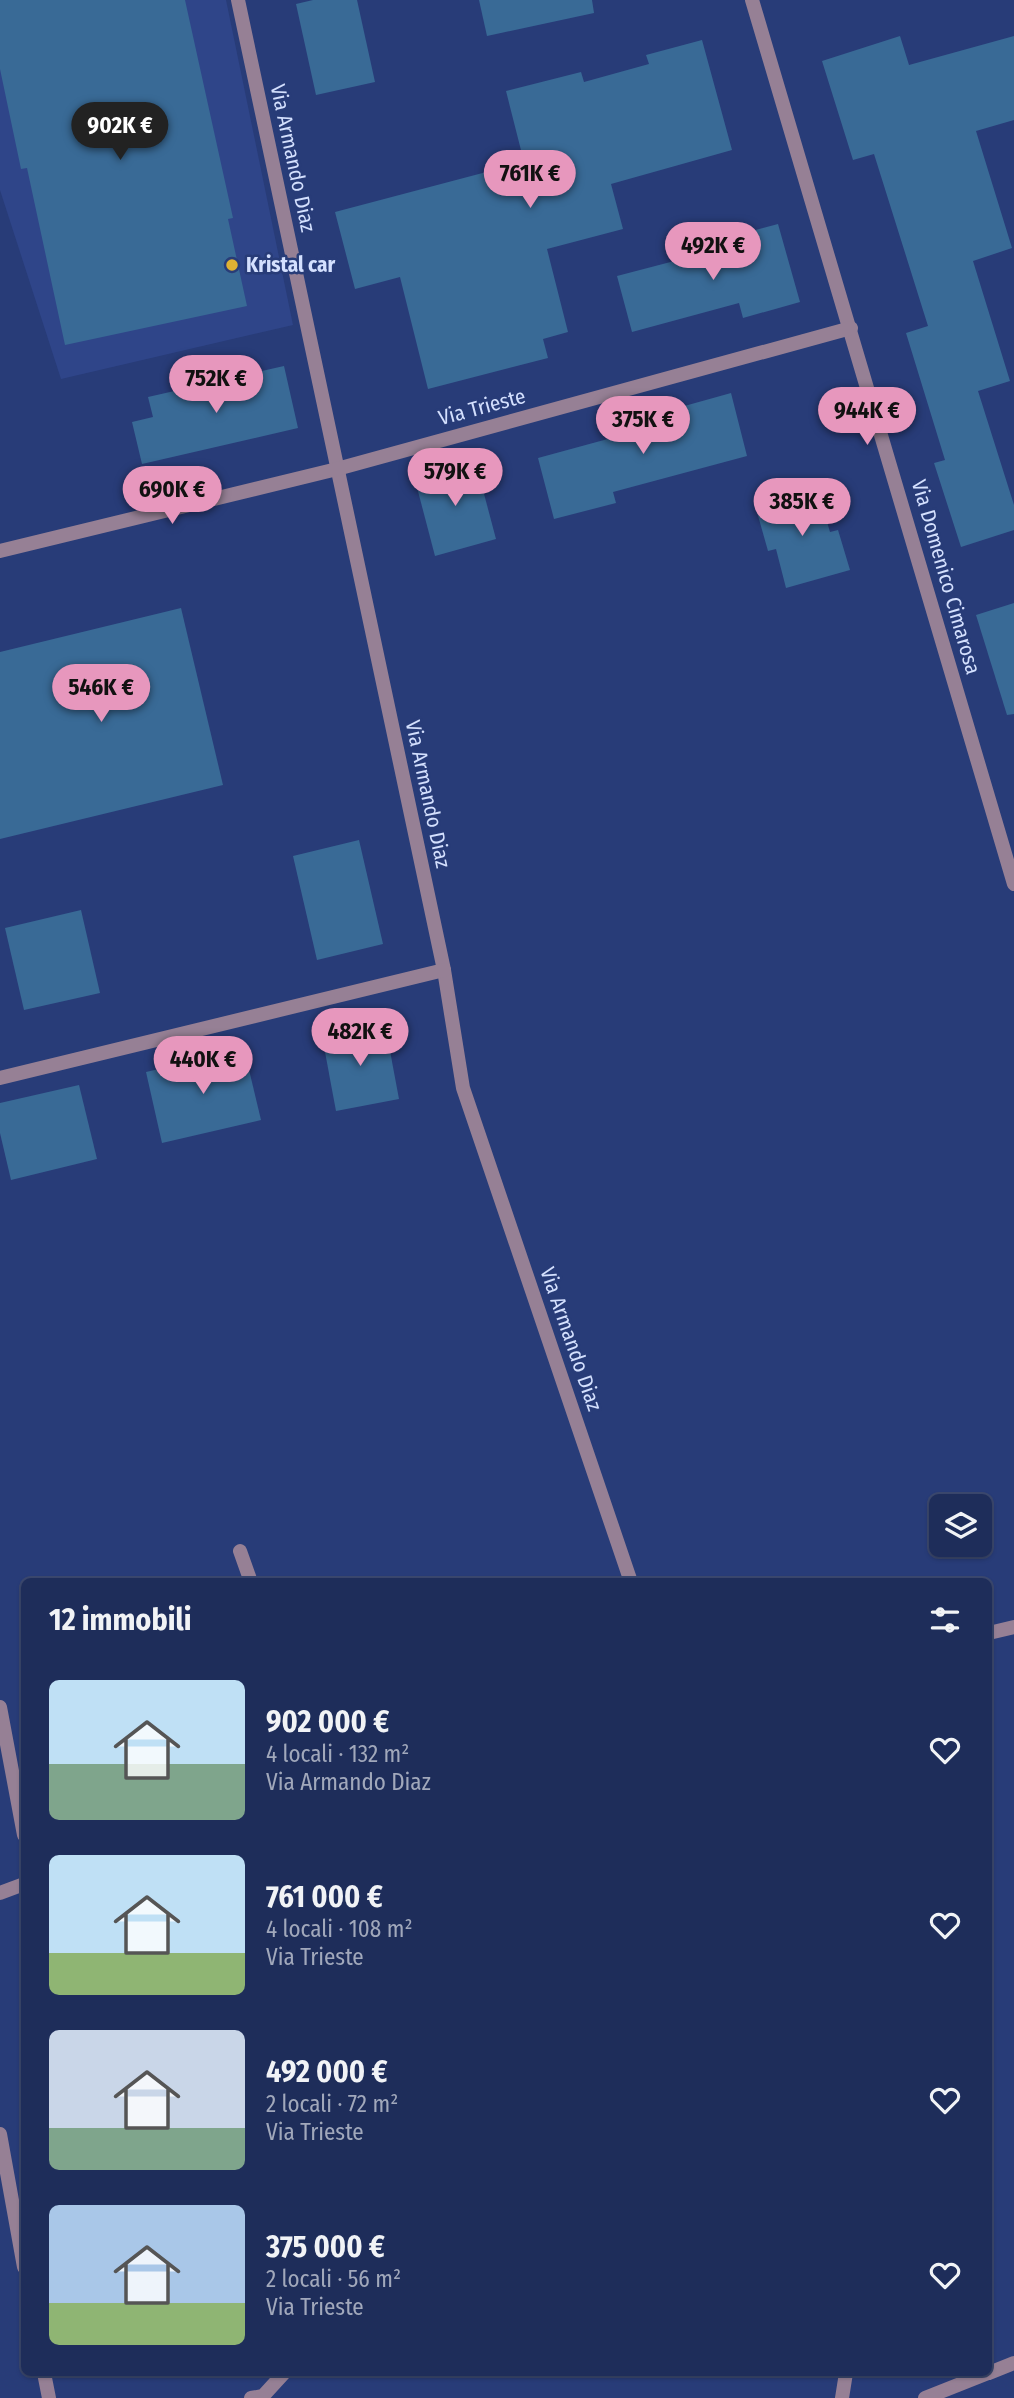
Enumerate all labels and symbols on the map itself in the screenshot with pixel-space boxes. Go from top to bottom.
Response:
street label: Via Armando Diaz [265,82,321,234]
pin: 902K € [63,102,177,162]
pin: 761K € [473,150,587,210]
pin: 492K € [656,222,770,282]
place label: Kristal car [246,252,335,278]
marker: Kristal car [224,257,240,273]
pin: 752K € [159,356,273,415]
street label: Via Trieste [436,383,528,431]
pin: 944K € [810,388,924,447]
pin: 375K € [586,396,700,456]
pin: 579K € [398,448,512,508]
pin: 690K € [115,466,229,526]
street label: Via Domenico Cimarosa [906,477,986,677]
pin: 385K € [745,478,859,538]
pin: 546K € [44,664,158,724]
street label: Via Armando Diaz [400,718,456,870]
pin: 482K € [303,1009,417,1068]
pin: 440K € [146,1036,260,1096]
street label: Via Armando Diaz [534,1264,608,1414]

